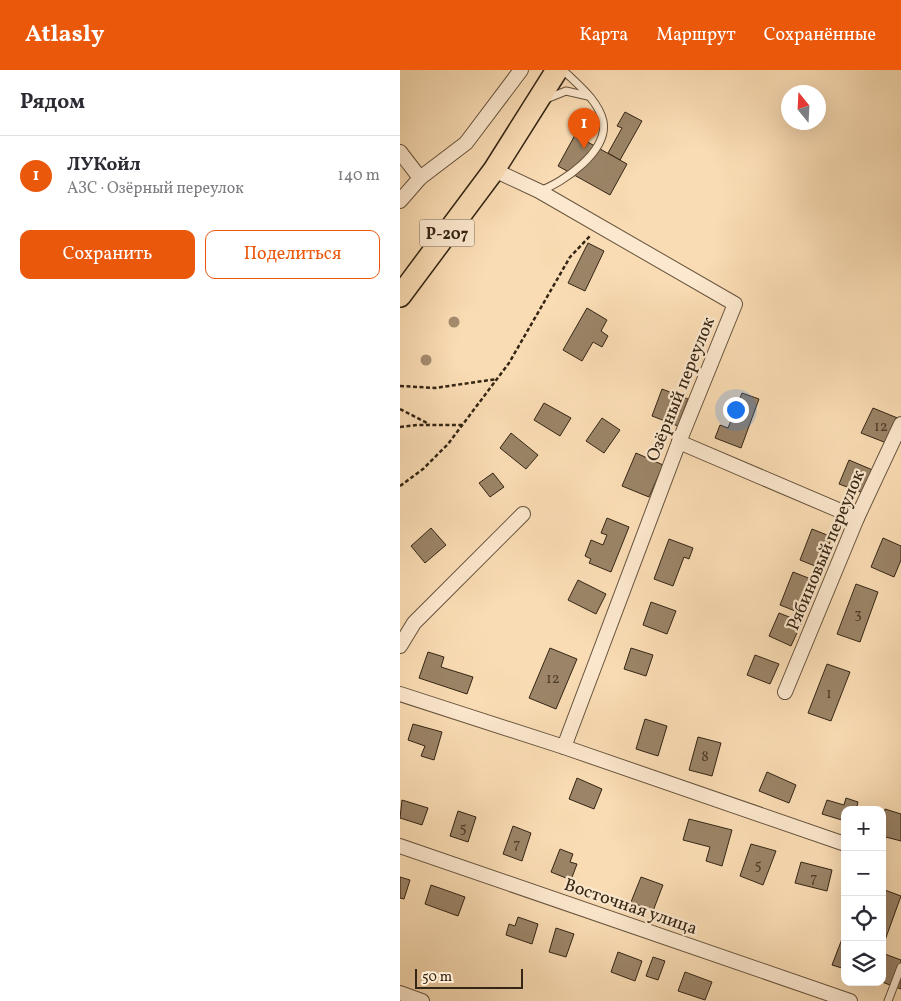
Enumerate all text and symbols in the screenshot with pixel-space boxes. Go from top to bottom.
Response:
text: Atlasly [25,18,104,52]
text: Карта [579,23,628,48]
text: Маршрут [656,23,736,48]
text: Сохранённые [764,23,876,48]
north arrow [781,85,826,130]
text: Рядом [20,88,85,117]
pin: 1 [568,108,600,149]
text: ЛУКойл [67,152,141,178]
text: 1 [33,165,39,187]
text: 140 m [338,165,380,187]
text: АЗС · Озёрный переулок [67,178,244,200]
road number: Р-207 [420,220,474,247]
button: Сохранить [20,230,195,279]
button: Поделиться [205,230,380,279]
street label: Озёрный переулок [641,313,722,466]
your location [723,397,749,423]
house number: 12 [874,417,888,438]
street label: Рябиновый переулок [781,466,872,635]
house number: 3 [854,604,862,625]
house number: 12 [546,669,560,690]
house number: 1 [826,684,832,705]
house number: 8 [701,747,709,768]
map controls [841,806,886,986]
button: + [841,806,886,851]
house number: 5 [459,818,467,839]
house number: 7 [513,834,521,855]
button: − [841,851,886,896]
house number: 5 [754,855,762,876]
house number: 7 [810,868,818,889]
street label: Восточная улица [560,873,701,942]
button: locate [841,896,886,941]
button: layers [841,941,886,986]
scale bar [415,966,522,989]
text: 50 m [422,968,452,987]

